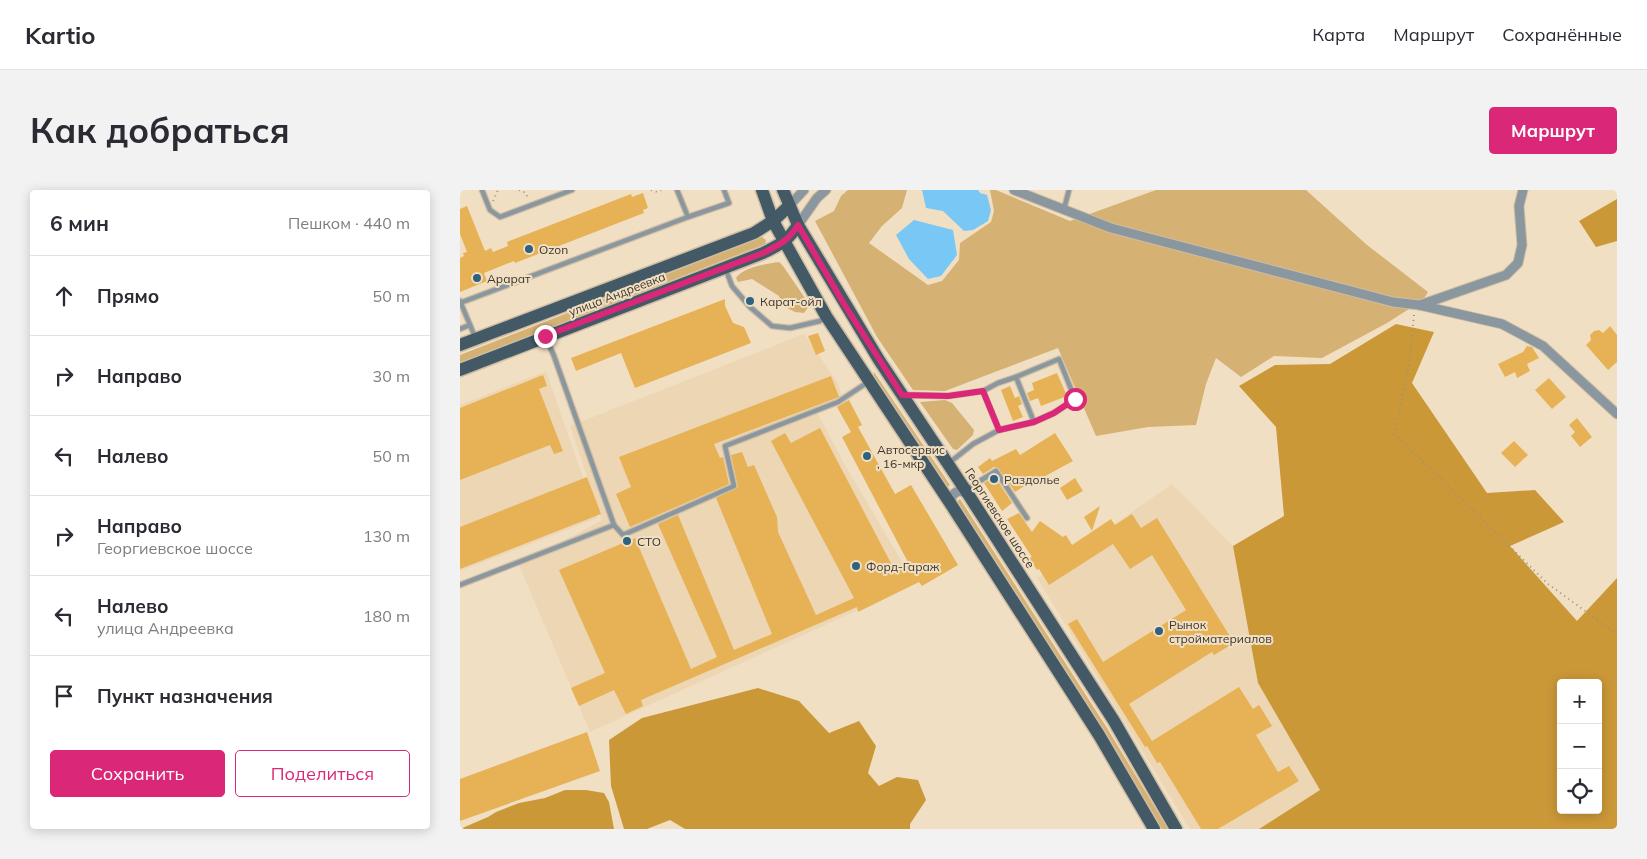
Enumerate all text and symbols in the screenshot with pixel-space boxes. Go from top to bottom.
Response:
text: Kartio [25,20,96,50]
text: Карта [1312,23,1365,46]
text: Маршрут [1393,23,1474,46]
text: Сохранённые [1502,23,1622,46]
button: Маршрут [1489,107,1617,154]
text: Как добраться [30,108,290,152]
text: 6 мин [50,210,109,236]
text: Пешком · 440 m [288,213,410,233]
place label: Ozon [539,242,568,257]
marker: Ozon [523,243,535,255]
street label: улица Андреевка [566,269,668,319]
place label: Арарат [487,271,531,286]
marker: Арарат [471,272,483,284]
icon: ahead [50,282,78,310]
text: Прямо [97,284,159,308]
text: 50 m [373,286,410,306]
place label: Карат-ойл [760,294,822,309]
marker: Карат-ойл [744,295,756,307]
route end [534,325,557,348]
icon: right [50,362,78,390]
text: Направо [97,364,182,388]
text: 30 m [373,366,410,386]
route start [1064,388,1087,411]
icon: left [50,442,78,470]
place label: Автосервис , 16-мкр [877,442,945,471]
text: Налево [97,444,169,468]
text: 50 m [373,446,410,466]
marker: Автосервис , 16-мкр [861,450,873,462]
street label: Георгиевское шоссе [962,465,1038,571]
place label: Раздолье [1004,472,1060,487]
marker: Раздолье [988,473,1000,485]
text: Направо [97,514,182,538]
icon: right [50,522,78,550]
text: 130 m [363,526,410,546]
place label: СТО [637,534,661,549]
marker: СТО [621,535,633,547]
text: Георгиевское шоссе [97,538,253,558]
place label: Форд-Гараж [866,559,940,574]
marker: Форд-Гараж [850,560,862,572]
text: Налево [97,594,169,618]
icon: left [50,602,78,630]
text: 180 m [363,606,410,626]
place label: Рынок стройматериалов [1169,617,1272,646]
text: улица Андреевка [97,618,234,638]
marker: Рынок стройматериалов [1153,625,1165,637]
map controls [1557,679,1602,814]
button: + [1557,679,1602,724]
icon: arrive [50,682,78,710]
text: Пункт назначения [97,684,273,708]
button: − [1557,724,1602,769]
button: Сохранить [50,750,225,797]
button: Поделиться [235,750,410,797]
button: locate [1557,769,1602,814]

